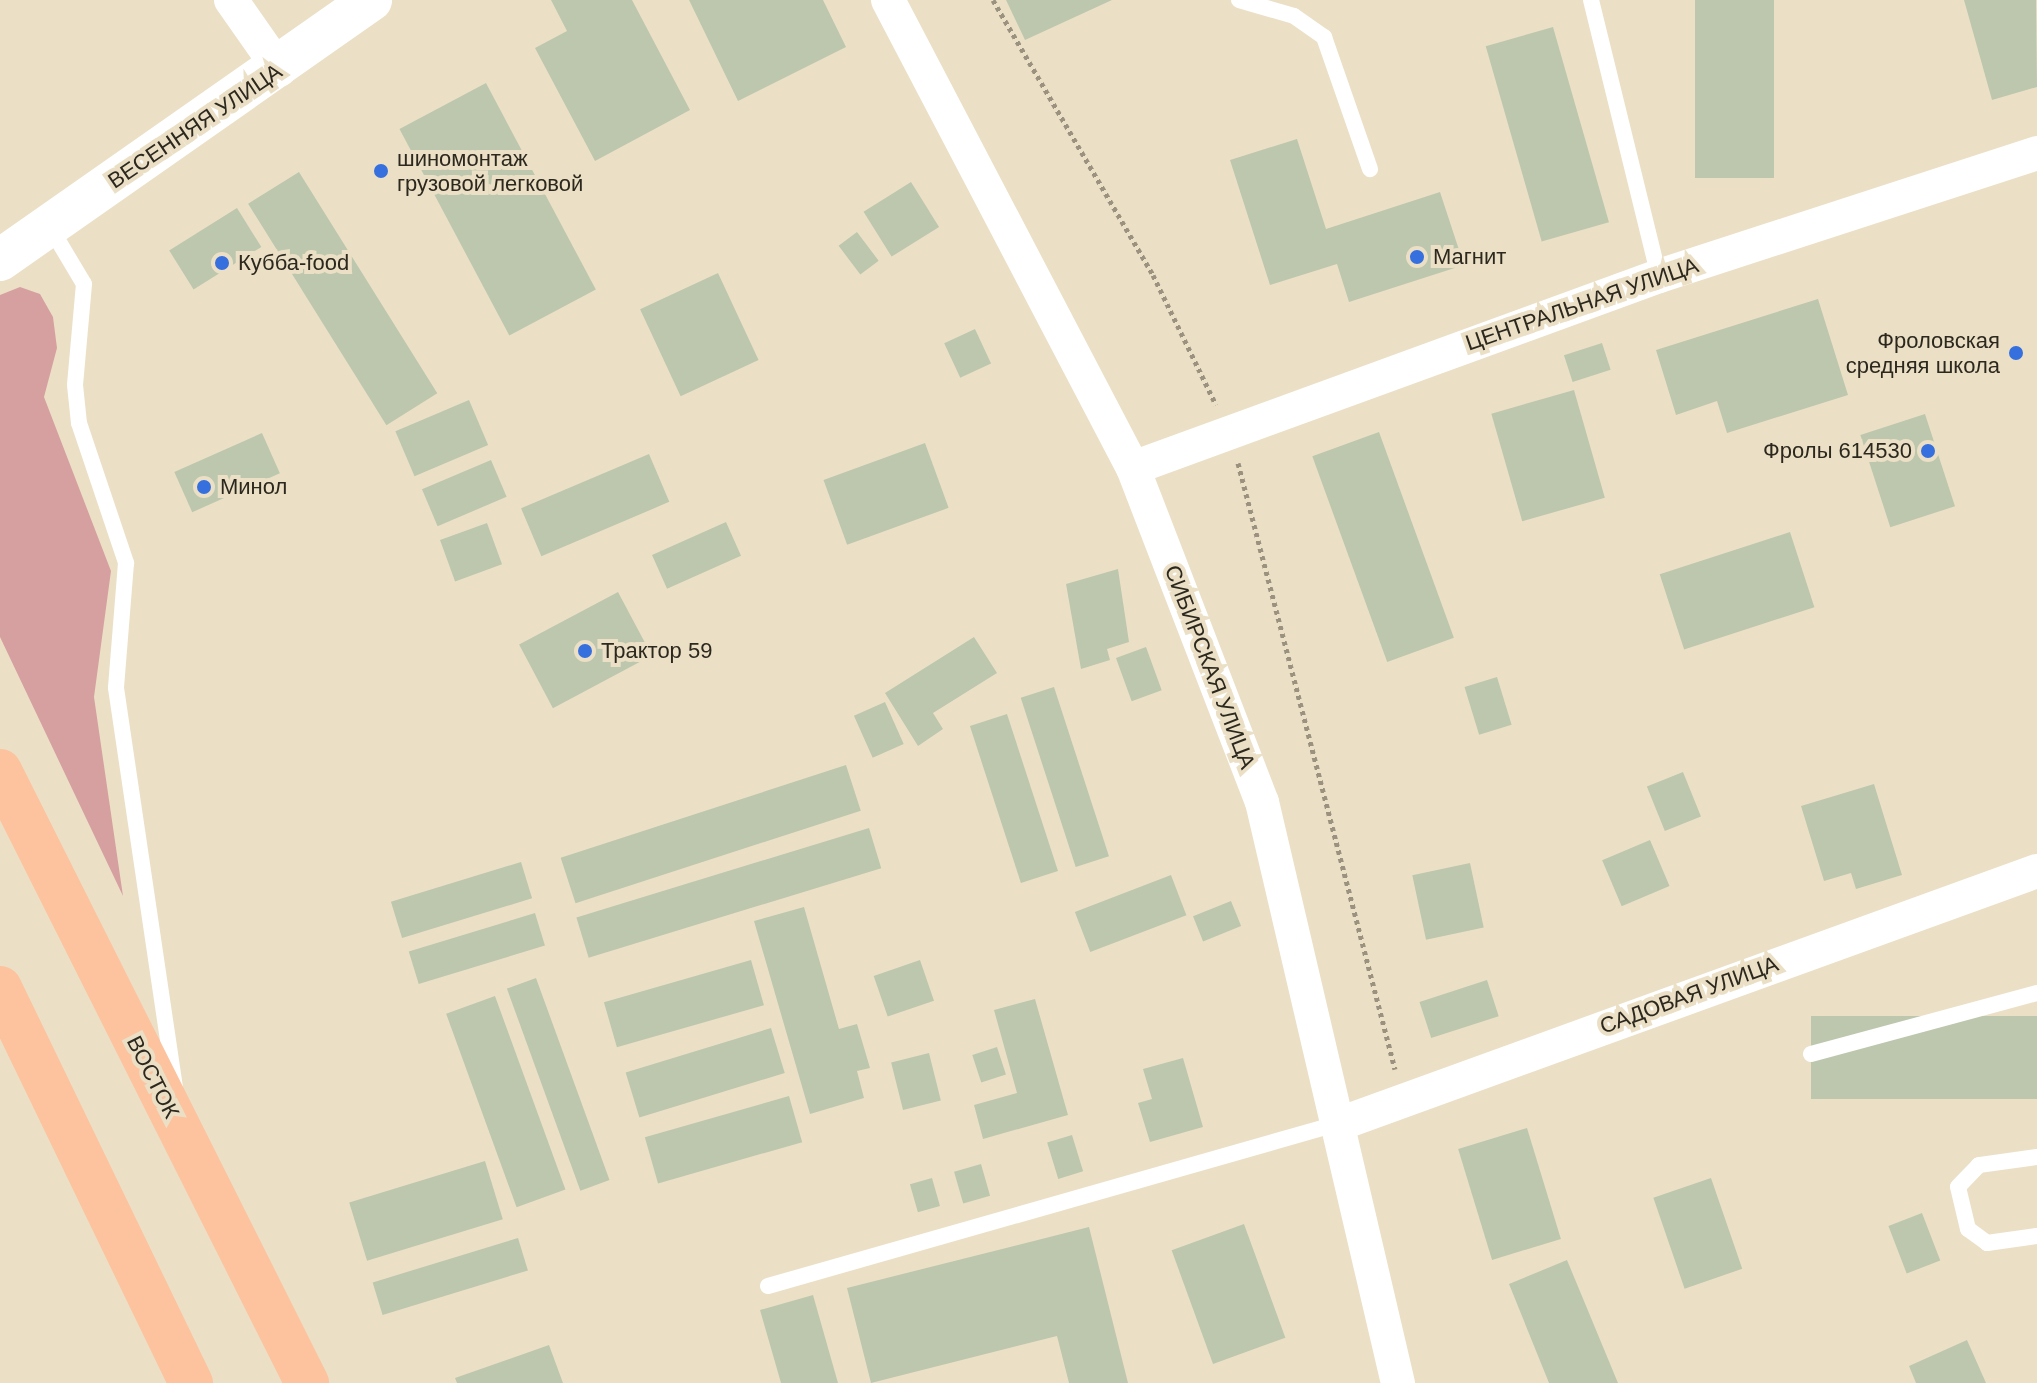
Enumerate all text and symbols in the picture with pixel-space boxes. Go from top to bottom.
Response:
street label: ВЕСЕННЯЯ УЛИЦА [103,58,287,194]
place label: шиномонтаж грузовой легковой [397,145,583,196]
marker: шиномонтаж грузовой легковой [372,162,390,180]
place label: Магнит [1433,244,1506,270]
marker: Магнит [1408,248,1426,266]
place label: Кубба-food [238,250,349,276]
street label: ЦЕНТРАЛЬНАЯ УЛИЦА [1462,252,1702,356]
marker: Кубба-food [213,254,231,272]
place label: Фроловская средняя школа [1846,327,2000,378]
marker: Фроловская средняя школа [2007,344,2025,362]
place label: Фролы 614530 [1763,438,1912,464]
marker: Фролы 614530 [1919,442,1937,460]
place label: Минол [220,474,287,500]
marker: Минол [195,478,213,496]
street label: СИБИРСКАЯ УЛИЦА [1159,561,1261,773]
place label: Трактор 59 [601,638,712,664]
marker: Трактор 59 [576,642,594,660]
street label: САДОВАЯ УЛИЦА [1596,950,1782,1040]
street label: ВОСТОК [121,1032,185,1122]

